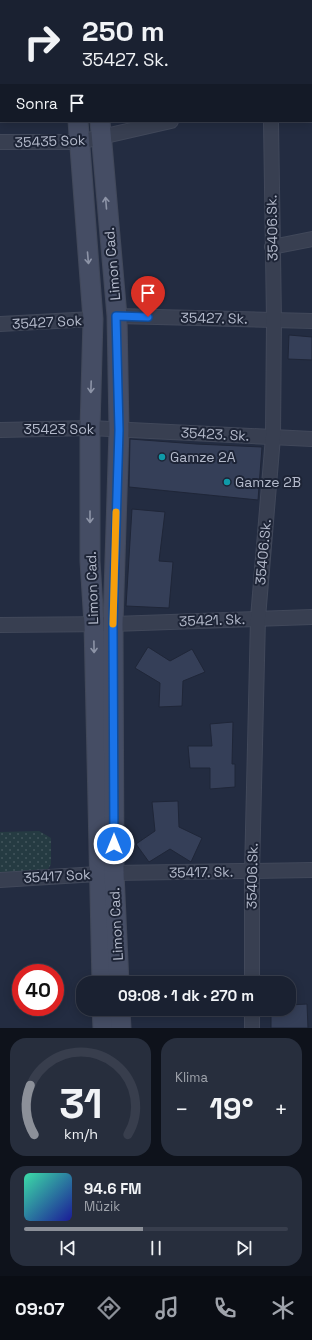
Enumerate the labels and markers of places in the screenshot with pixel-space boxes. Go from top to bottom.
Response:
pin [131,276,165,317]
place label: Gamze 2A [170,448,236,466]
marker: Gamze 2A [157,452,167,462]
place label: Gamze 2B [235,473,301,491]
marker: Gamze 2B [222,477,232,487]

